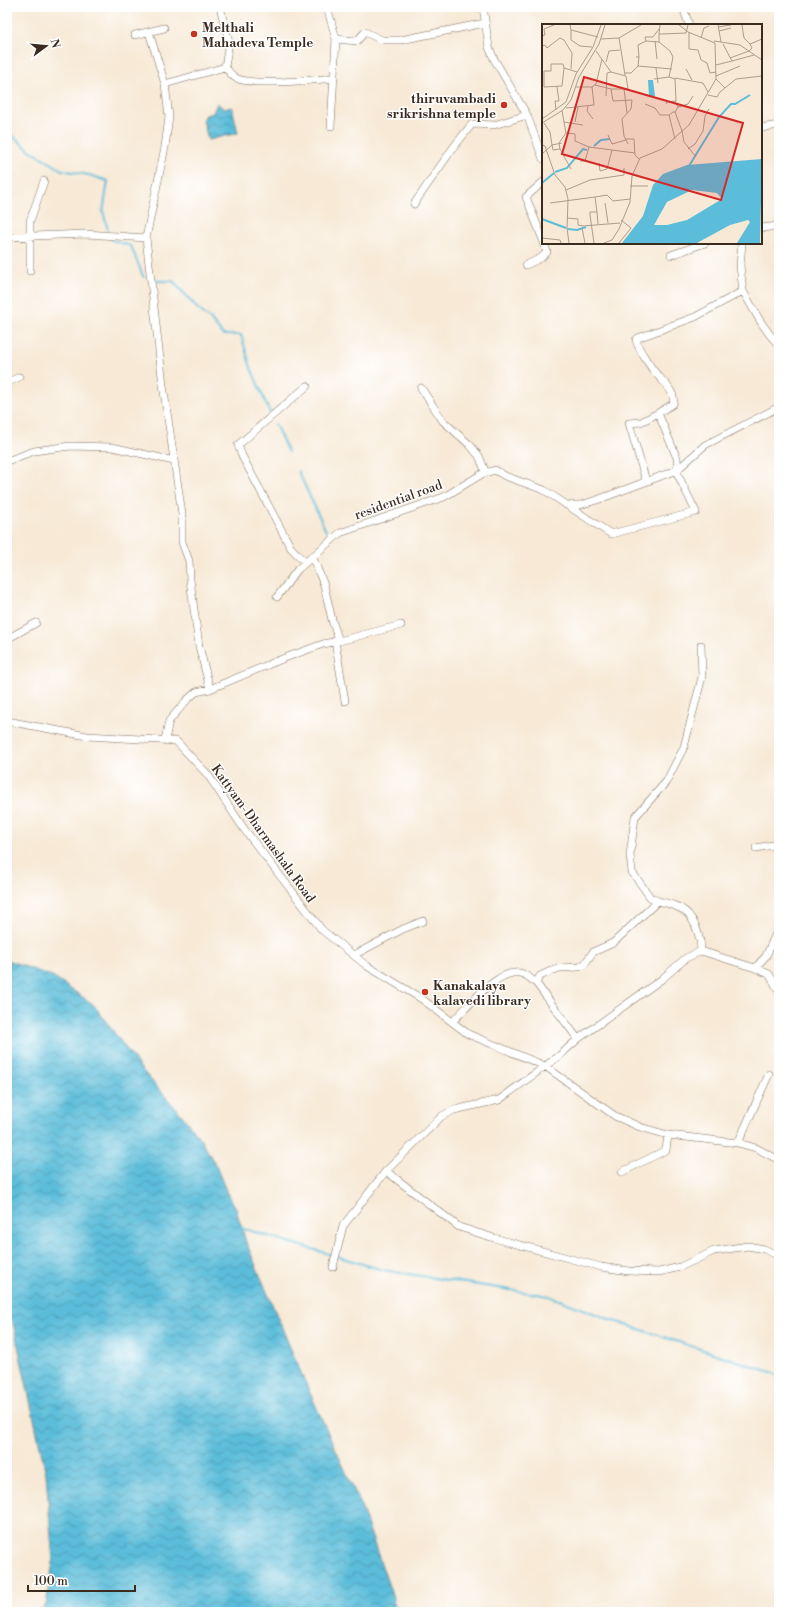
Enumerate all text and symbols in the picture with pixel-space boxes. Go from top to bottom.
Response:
place label: Melthali Mahadeva Temple [202,20,313,51]
inset map [542,24,762,244]
north arrow [26,26,66,66]
marker: Melthali Mahadeva Temple [189,29,199,39]
text: N [47,37,63,50]
place label: thiruvambadi srikrishna temple [387,91,496,122]
marker: thiruvambadi srikrishna temple [499,100,509,110]
street label: residential road [352,476,445,523]
street label: Kattyam-Dharmashala Road [208,761,319,906]
place label: Kanakalaya kalavedi library [433,978,531,1009]
marker: Kanakalaya kalavedi library [420,987,430,997]
scale bar [28,1567,135,1593]
text: 100 m [34,1574,68,1589]

